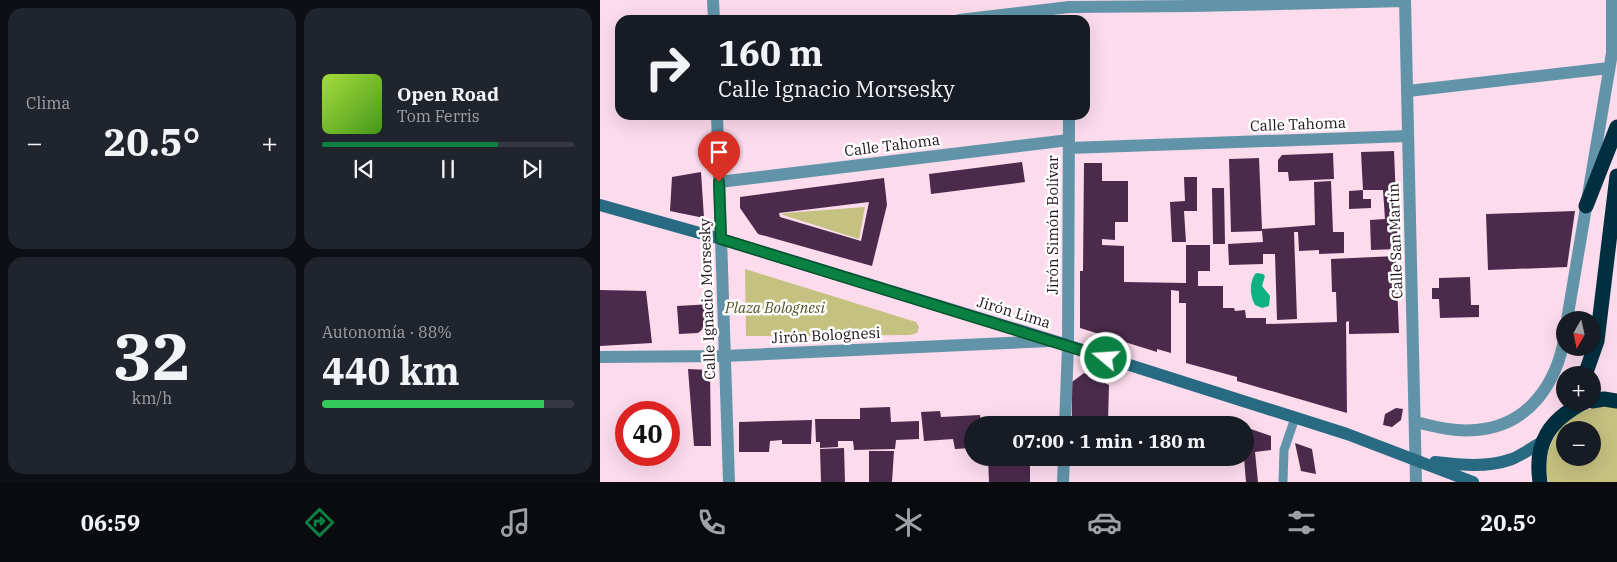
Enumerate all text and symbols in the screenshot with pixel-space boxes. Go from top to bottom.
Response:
text: 160 m [718,30,823,76]
icon: right [635,35,700,100]
text: Calle Ignacio Morsesky [718,74,955,103]
text: Open Road [397,82,499,106]
text: Clima [26,93,70,113]
text: Tom Ferris [397,106,480,126]
street label: Calle Tahoma [1250,113,1346,135]
text: 20.5° [104,117,200,166]
text: − [26,124,43,161]
text: + [261,124,278,161]
street label: Calle Tahoma [843,130,941,160]
pin [698,131,740,182]
icon: arrive [705,138,733,166]
icon: previous [350,155,378,183]
icon: pause [434,155,462,183]
icon: next [518,155,546,183]
street label: Jirón Simón Bolívar [1043,155,1062,295]
street label: Calle San Martín [1383,182,1407,299]
street label: Calle Ignacio Morsesky [695,218,719,380]
street label: Jirón Lima [975,292,1053,332]
park label: Plaza Bolognesi [724,298,825,317]
north arrow [1556,311,1601,356]
map controls [1556,311,1601,466]
text: 32 [113,313,191,398]
text: Autonomía · 88% [322,322,452,342]
street label: Jirón Bolognesi [771,323,881,347]
position arrow [1079,331,1131,383]
text: 440 km [322,346,460,395]
button: + [1556,366,1601,411]
text: km/h [132,388,172,408]
speed limit sign: 40 [615,401,680,466]
button: − [1556,421,1601,466]
text: 07:00 · 1 min · 180 m [1013,429,1205,453]
icon: directions [302,505,337,540]
icon: music [498,505,533,540]
icon: phone [694,505,729,540]
icon: climate [891,505,926,540]
icon: car [1087,505,1122,540]
icon: filters [1284,505,1319,540]
text: 06:59 [81,508,140,537]
text: 20.5° [1480,508,1536,537]

